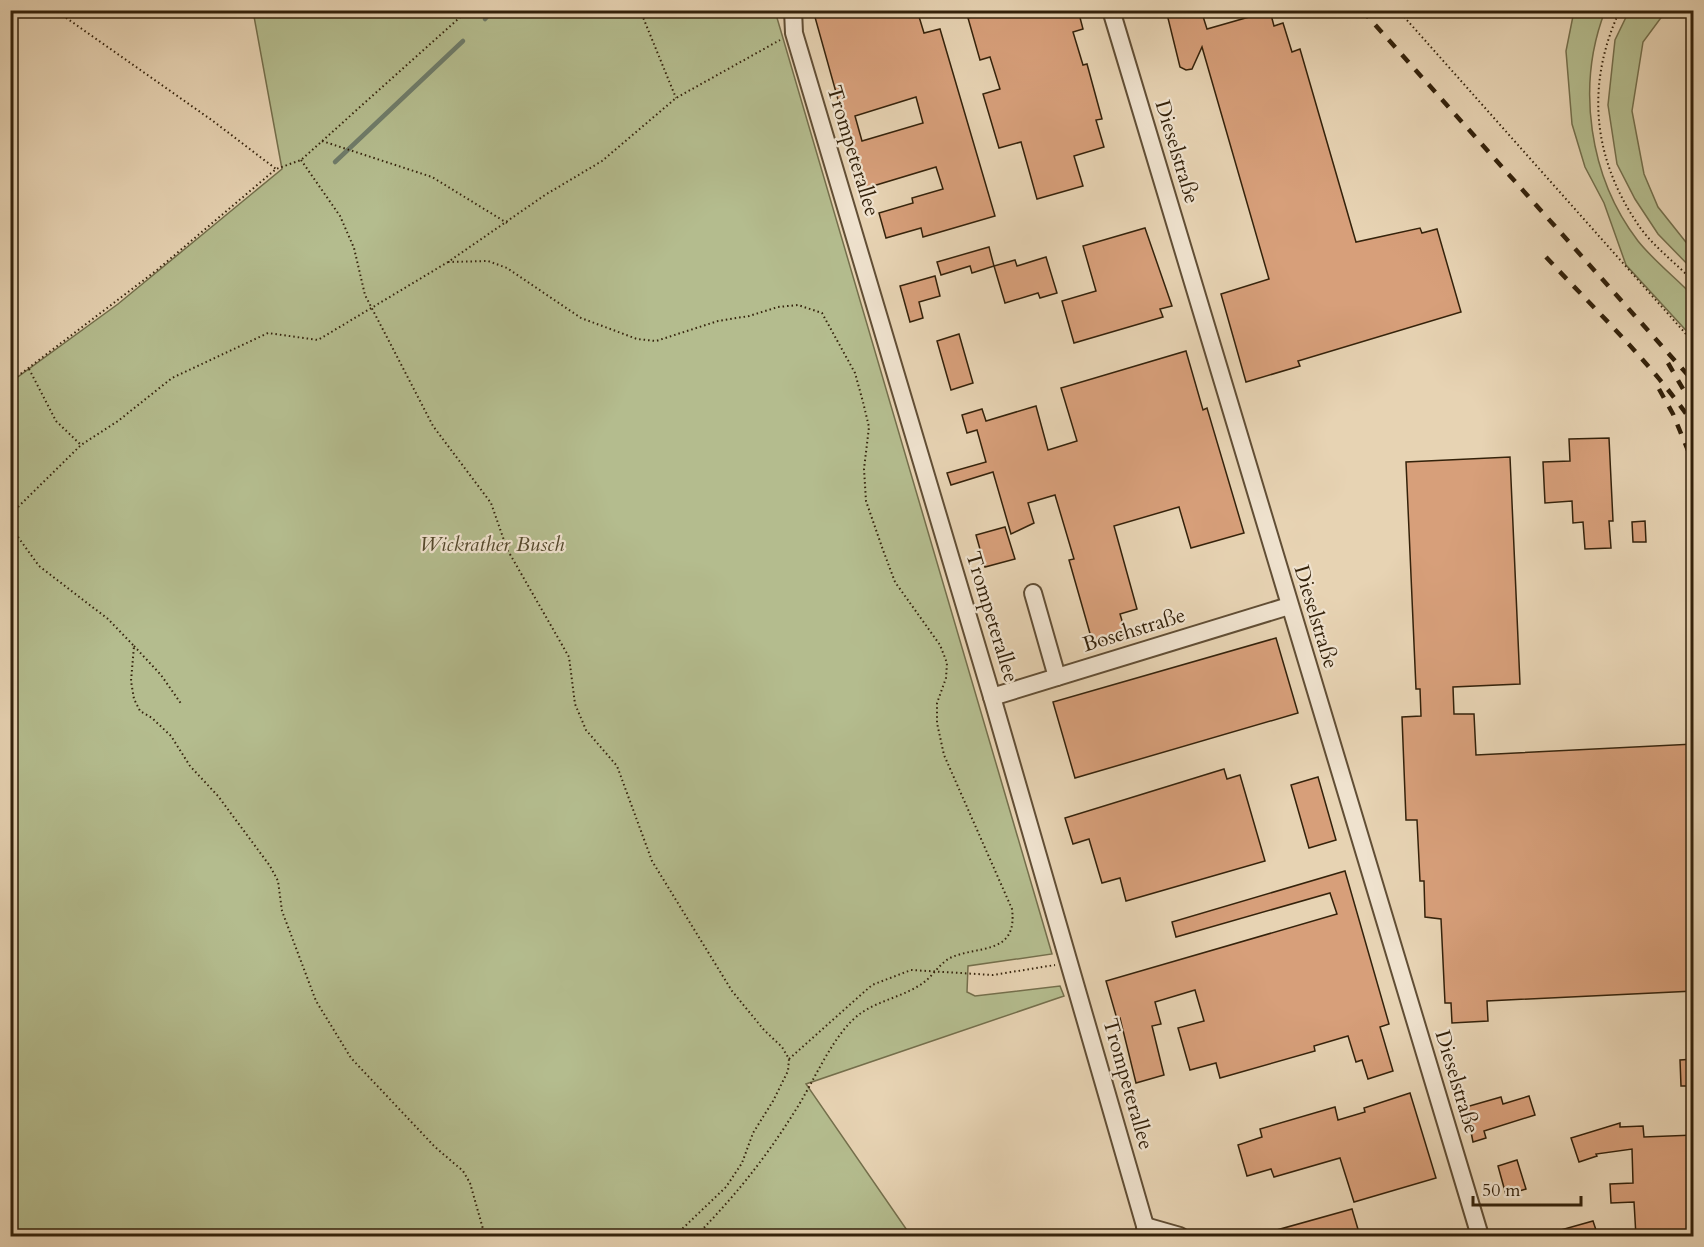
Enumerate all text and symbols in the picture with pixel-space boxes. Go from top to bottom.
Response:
street label: Trompeterallee [819,82,887,220]
street label: Dieselstraße [1148,97,1206,207]
park label: Wickrather Busch [420,530,564,559]
street label: Trompeterallee [958,548,1026,686]
street label: Dieselstraße [1287,562,1345,672]
street label: Boschstraße [1079,601,1189,659]
street label: Trompeterallee [1095,1015,1161,1153]
street label: Dieselstraße [1428,1027,1486,1137]
scale bar [1473,1169,1581,1207]
text: 50 m [1482,1178,1521,1203]

